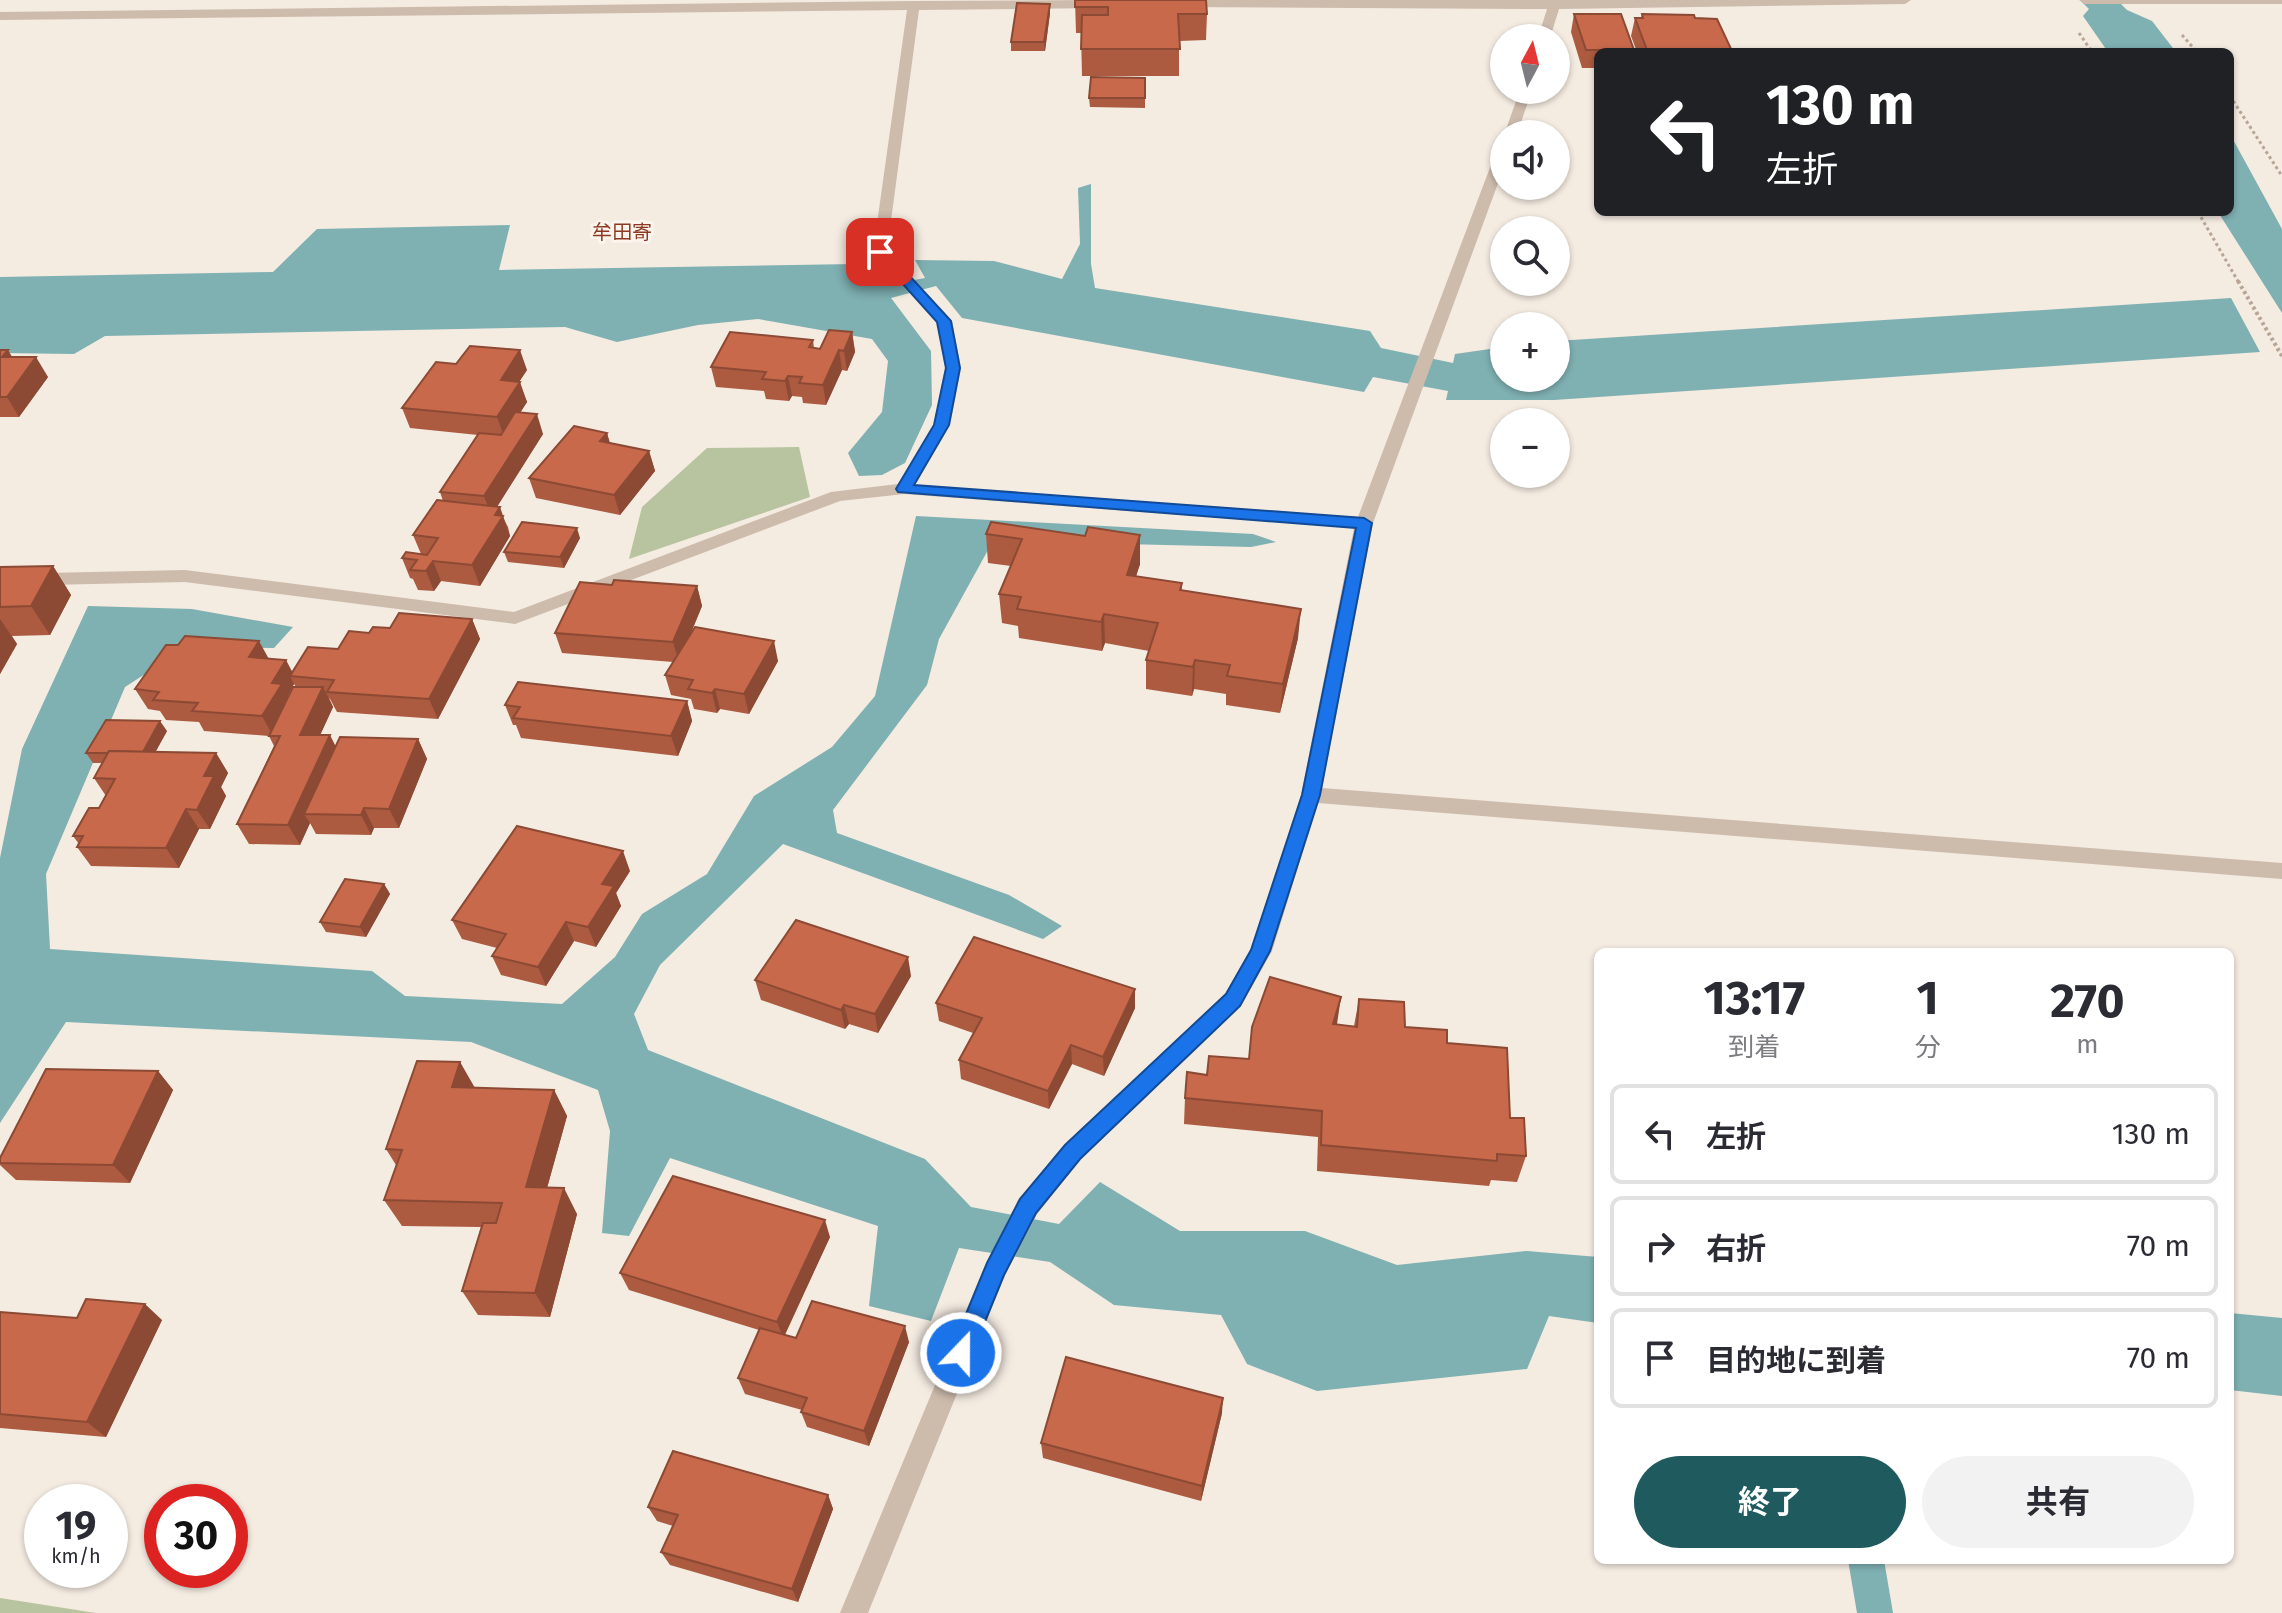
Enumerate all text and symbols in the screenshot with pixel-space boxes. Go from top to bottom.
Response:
north arrow [1490,24,1570,104]
map controls [1490,24,1570,488]
text: 130 m [1766,72,1914,139]
icon: left [1634,80,1738,184]
button: sound [1490,120,1570,200]
text: 左折 [1766,148,1838,192]
button: search [1490,216,1570,296]
pin [846,218,914,286]
district label: 牟田寄 [592,220,652,244]
icon: arrive [858,230,902,274]
button: + [1490,312,1570,392]
button: − [1490,408,1570,488]
text: 13:17 [1703,969,1805,1027]
text: 1 [1917,969,1939,1027]
text: 270 [2050,972,2125,1030]
text: m [2076,1029,2099,1060]
text: 到着 [1728,1032,1780,1063]
text: 分 [1915,1032,1941,1063]
icon: left [1638,1112,1682,1156]
text: 130 m [2112,1116,2190,1152]
text: 左折 [1706,1119,1766,1155]
icon: right [1638,1224,1682,1268]
text: 70 m [2127,1228,2190,1264]
text: 右折 [1706,1231,1766,1267]
position arrow [919,1311,1003,1395]
icon: arrive [1638,1336,1682,1380]
text: 70 m [2127,1340,2190,1376]
text: 目的地に到着 [1706,1343,1886,1379]
button: 終了 [1634,1456,1906,1548]
button: 共有 [1922,1456,2194,1548]
speed limit sign: 30 [144,1484,248,1588]
text: 19 [56,1502,96,1550]
text: km/h [51,1544,101,1568]

